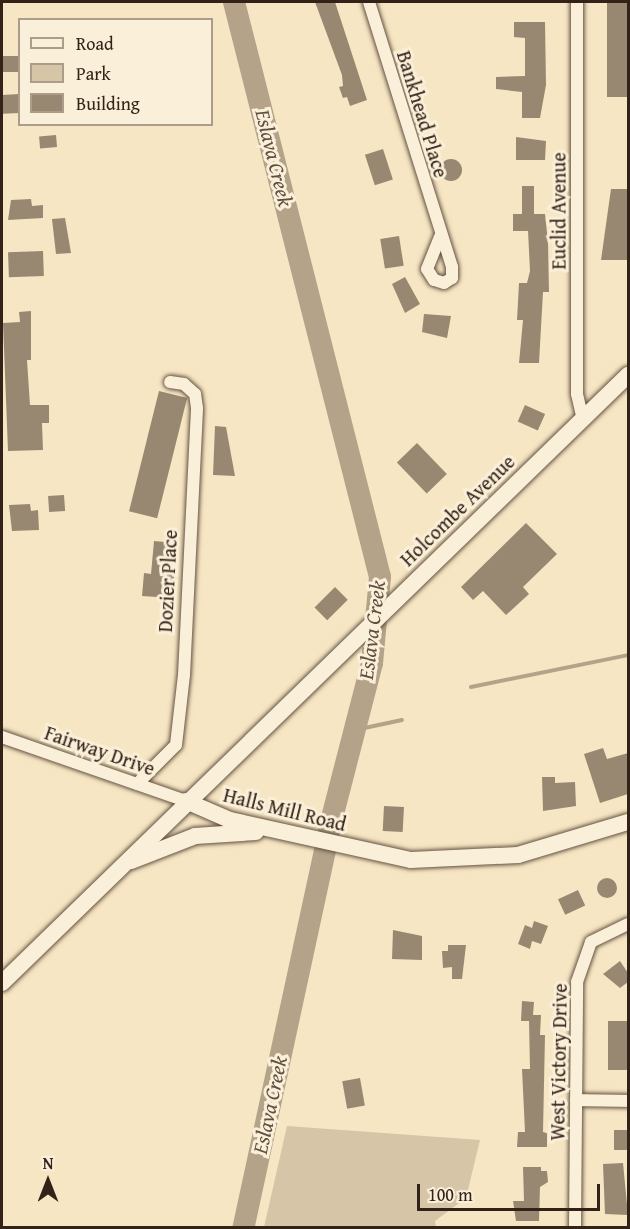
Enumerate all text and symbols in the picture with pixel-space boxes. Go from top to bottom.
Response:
legend [18,18,213,126]
text: Road [76,30,114,57]
street label: Bankhead Place [392,48,454,180]
text: Park [76,60,111,87]
text: Building [76,90,140,117]
water label: Eslava Creek [250,107,298,209]
street label: Euclid Avenue [546,152,570,270]
street label: Holcombe Avenue [395,449,519,571]
street label: Dozier Place [152,529,182,633]
water label: Eslava Creek [353,579,391,681]
street label: Fairway Drive [42,720,158,780]
street label: Halls Mill Road [221,782,349,836]
street label: West Victory Drive [545,983,571,1141]
water label: Eslava Creek [247,1054,293,1156]
north arrow [18,1151,78,1211]
text: N [43,1151,53,1175]
scale bar [420,1172,603,1210]
text: 100 m [428,1181,473,1208]

